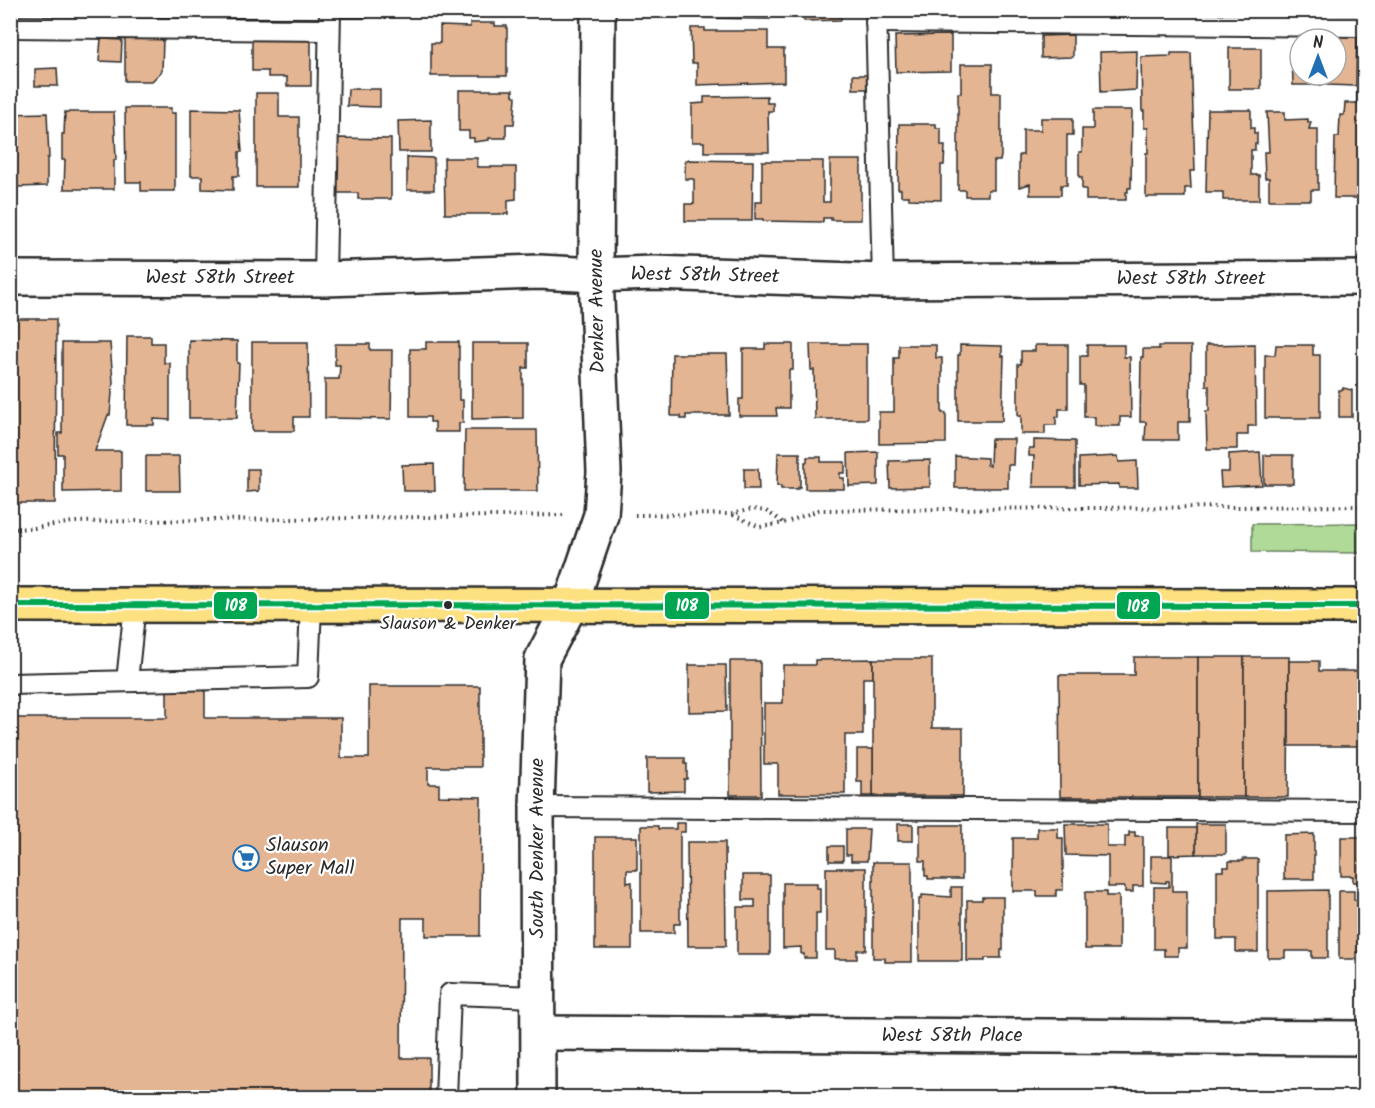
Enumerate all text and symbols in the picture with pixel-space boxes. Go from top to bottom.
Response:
north arrow [1288,27,1348,87]
text: N [1313,31,1323,56]
street label: Denker Avenue [581,248,615,374]
street label: West 58th Street [630,259,780,293]
street label: West 58th Street [146,262,295,294]
street label: West 58th Street [1117,263,1266,295]
line badge: 108 [213,591,258,620]
line badge: 108 [664,591,710,620]
line badge: 108 [1116,591,1161,620]
text: 108 [225,594,248,619]
text: 108 [676,594,699,619]
text: 108 [1127,595,1150,620]
marker: Slauson & Denker [442,599,454,611]
place label: Slauson & Denker [380,610,517,639]
street label: South Denker Avenue [522,758,554,938]
place label: Slauson Super Mall [266,830,354,885]
supermarket icon: Slauson Super Mall [231,843,261,873]
street label: West 58th Place [881,1020,1023,1052]

